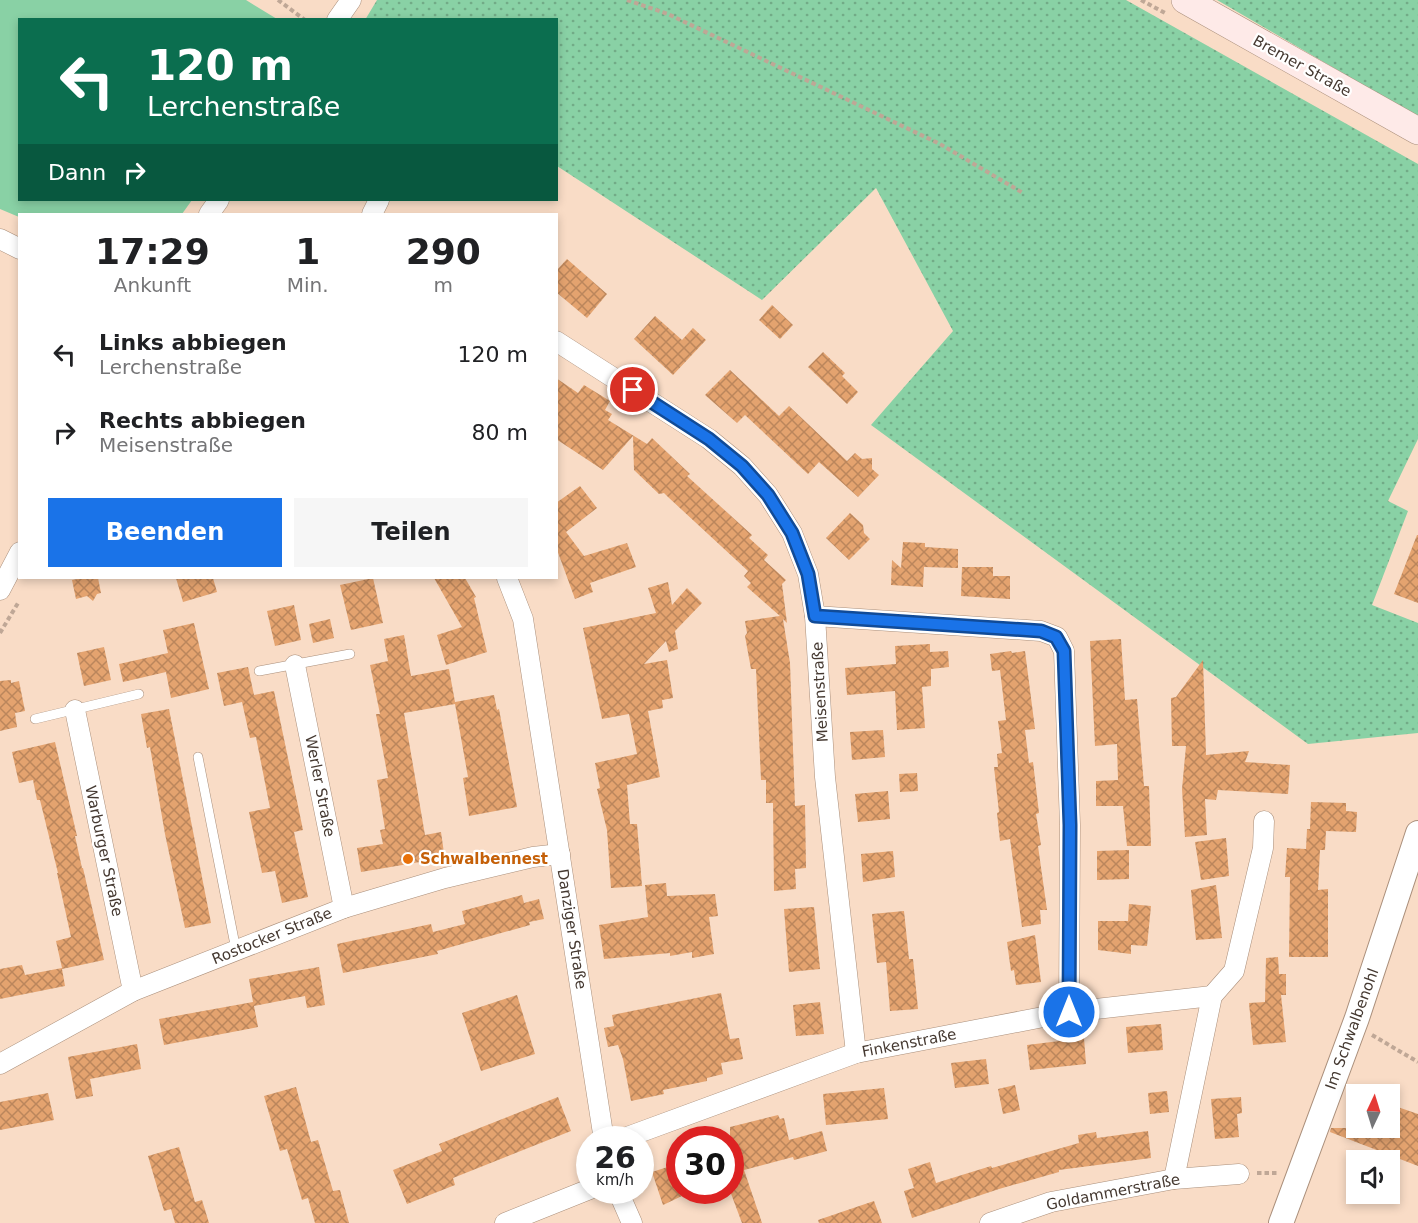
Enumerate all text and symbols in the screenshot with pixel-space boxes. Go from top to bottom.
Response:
street label: Bremer Straße [1250,32,1354,100]
text: 120 m [147,41,293,90]
icon: left [48,42,126,120]
text: Lerchenstraße [147,91,340,122]
icon: right [118,156,151,189]
text: Dann [48,160,106,185]
text: 17:29 [95,231,210,272]
text: 1 [295,231,320,272]
text: 290 [406,231,481,272]
text: Ankunft [114,273,191,297]
text: Min. [287,273,329,297]
text: m [434,273,453,297]
text: Links abbiegen [99,330,287,355]
icon: left [48,338,81,371]
text: 120 m [458,342,528,367]
text: Lerchenstraße [99,355,242,379]
pin [607,364,658,415]
icon: arrive [616,373,649,406]
text: Rechts abbiegen [99,408,306,433]
icon: right [48,416,81,449]
text: 80 m [472,420,528,445]
text: Meisenstraße [99,433,233,457]
button: Beenden [48,498,282,567]
button: Teilen [294,498,528,567]
street label: Meisenstraße [808,641,832,743]
street label: Werler Straße [301,734,339,838]
street label: Warburger Straße [81,784,127,918]
place label: Schwalbennest [420,850,548,868]
marker: Schwalbennest [401,852,415,866]
street label: Danziger Straße [554,868,590,990]
street label: Rostocker Straße [209,904,335,968]
street label: Im Schwalbenohl [1322,966,1382,1092]
position arrow [1037,980,1101,1044]
street label: Finkenstraße [860,1025,958,1061]
north arrow [1346,1084,1400,1138]
map controls [1346,1084,1400,1204]
speed limit sign: 30 [666,1126,744,1204]
text: 26 [594,1140,636,1175]
button: sound [1346,1150,1400,1204]
street label: Goldammerstraße [1045,1170,1181,1214]
text: km/h [596,1171,634,1189]

